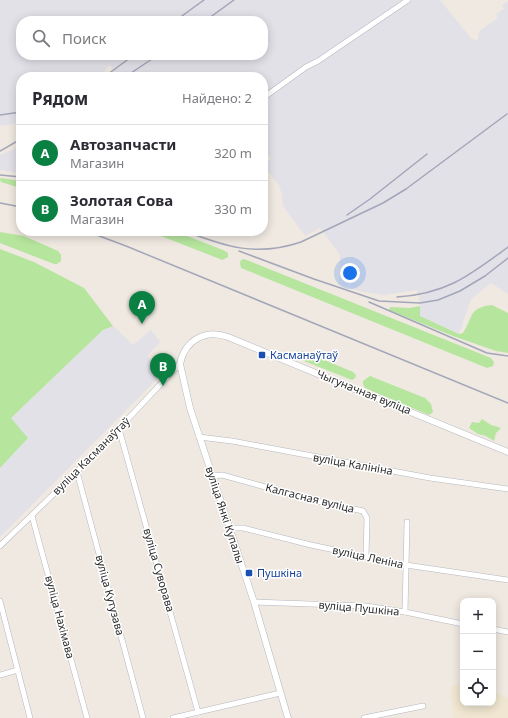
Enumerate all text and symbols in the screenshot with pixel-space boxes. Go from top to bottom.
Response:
search box [16,16,268,60]
icon: search [30,27,52,49]
text: Поиск [62,28,107,48]
text: Рядом [32,87,88,110]
text: Найдено: 2 [182,89,252,107]
text: Автозапчасти [70,134,176,154]
text: A [41,144,50,162]
text: 320 m [214,144,252,162]
text: Магазин [70,154,124,172]
text: Золотая Сова [70,190,173,210]
text: B [41,200,49,218]
text: 330 m [214,200,252,218]
text: Магазин [70,210,124,228]
your location [340,263,360,283]
pin: A [129,291,155,324]
place label: Касманаўтаў [270,347,338,362]
marker: Касманаўтаў [257,350,267,360]
pin: B [150,353,176,386]
street label: Чыгуначная вуліца [315,366,414,417]
street label: вуліца Касманаўтаў [49,413,133,498]
street label: вуліца Калініна [312,449,394,478]
street label: вуліца Янкі Купалы [203,464,248,565]
street label: Калгасная вуліца [264,479,356,516]
street label: вуліца Суворава [140,526,179,614]
street label: вуліца Леніна [331,542,405,571]
street label: вуліца Кутузава [92,553,128,637]
place label: Пушкіна [257,565,302,580]
marker: Пушкіна [244,568,254,578]
street label: вуліца Нахімава [42,574,79,660]
street label: вуліца Пушкіна [318,596,400,619]
map controls [460,598,496,706]
button: + [460,598,496,634]
button: − [460,634,496,670]
button: locate [460,670,496,706]

